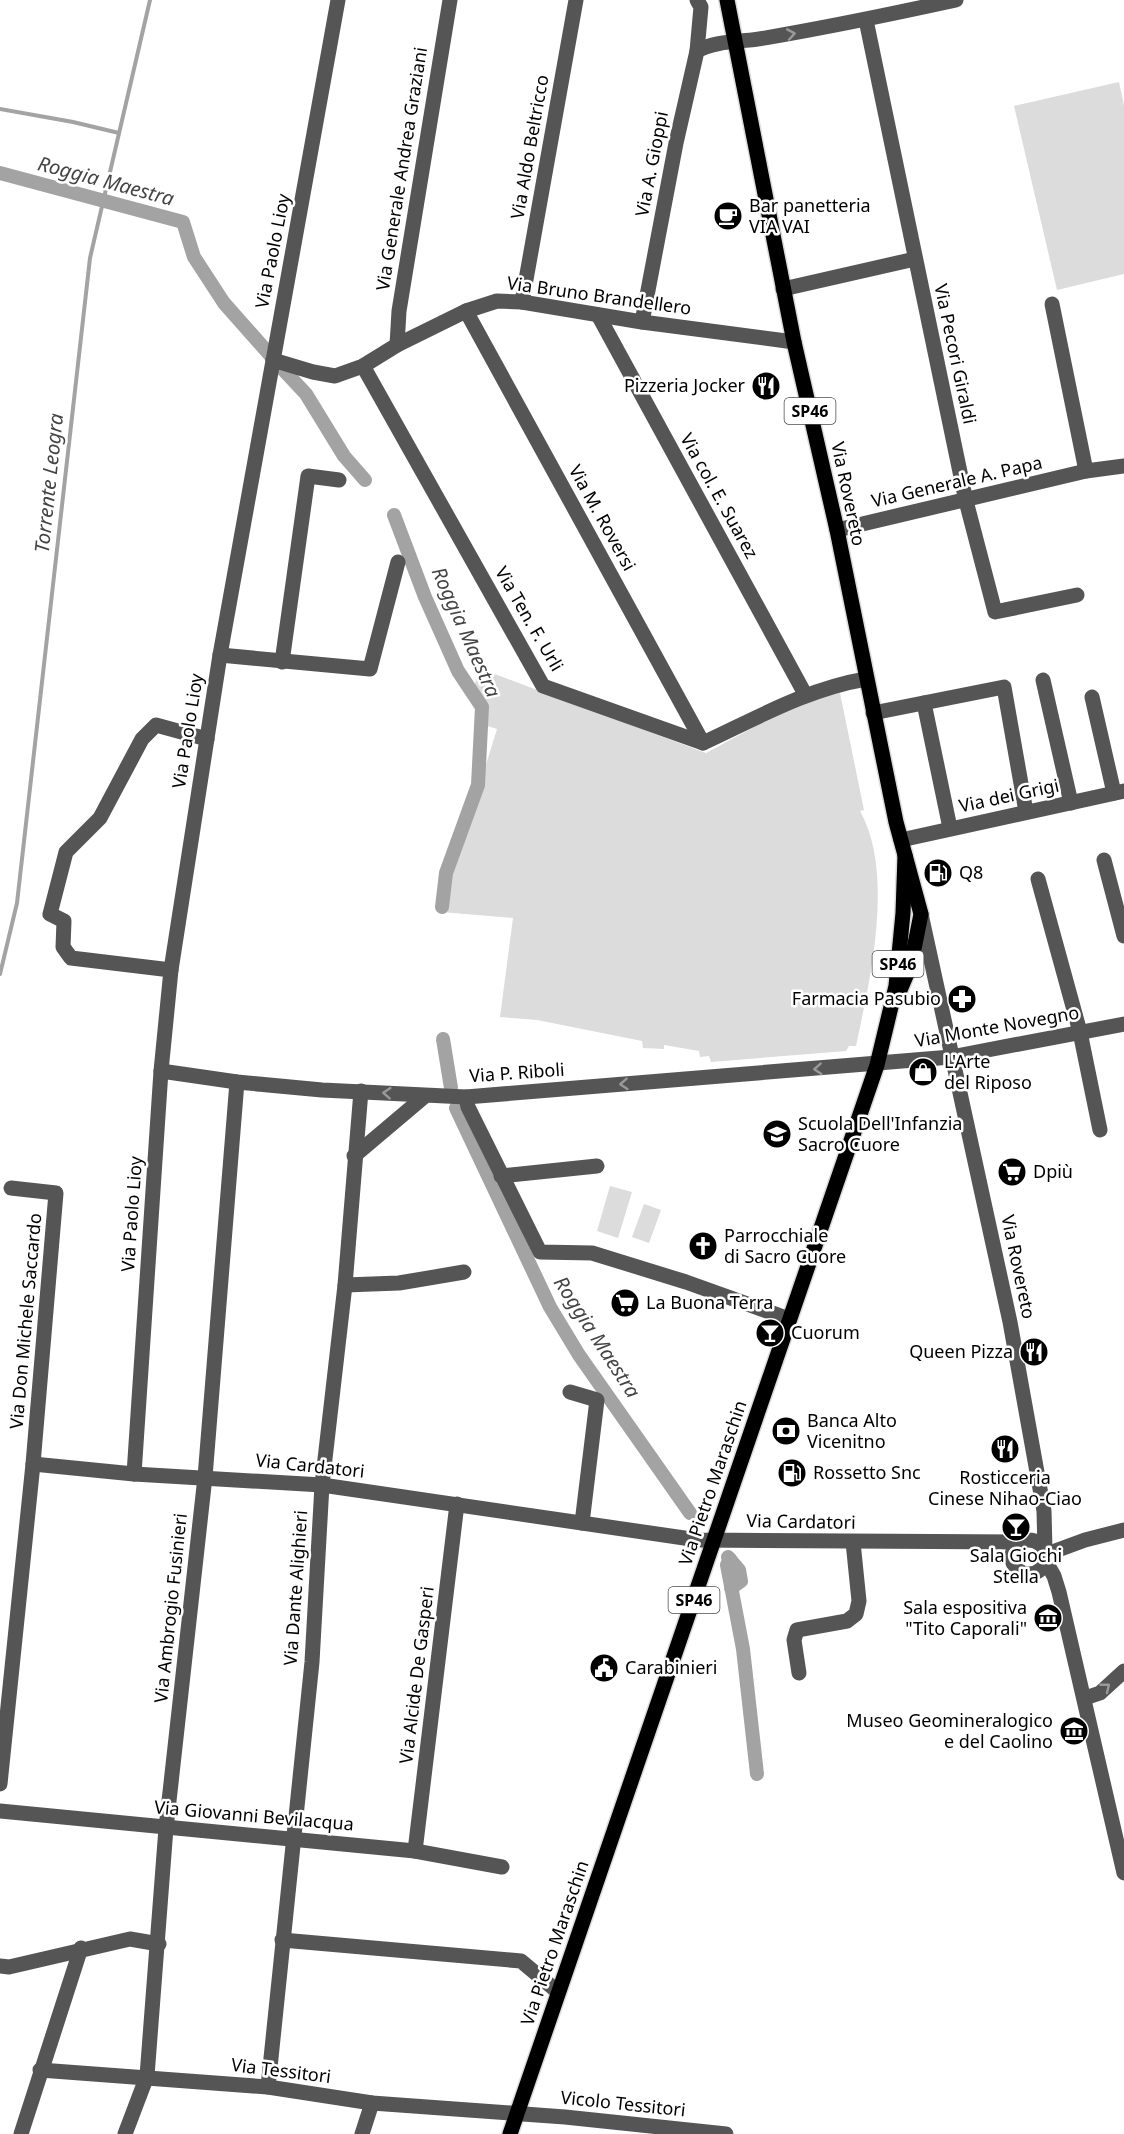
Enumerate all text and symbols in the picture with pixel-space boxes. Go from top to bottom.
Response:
one-way arrow [786,28,796,41]
street label: Via Generale Andrea Graziani [370,45,432,292]
street label: Via Aldo Beltricco [504,73,554,221]
street label: Via A. Gioppi [629,109,673,218]
water label: Roggia Maestra [35,149,177,212]
street label: Via Paolo Lioy [249,191,295,310]
place label: Bar panetteria VIA VAI [749,193,871,238]
cafe icon: Bar panetteria VIA VAI [712,200,744,232]
street label: Via Bruno Brandellero [505,270,693,320]
street label: Via Pecori Giraldi [929,281,983,426]
restaurant icon: Pizzeria Jocker [750,370,782,402]
place label: Pizzeria Jocker [624,373,746,397]
road number: SP46 [784,398,836,424]
water label: Torrente Leogra [28,412,69,554]
street label: Via col. E. Suarez [675,428,764,563]
street label: Via Rovereto [826,440,872,548]
street label: Via Generale A. Papa [869,450,1045,512]
street label: Via M. Roversi [564,460,642,575]
water label: Roggia Maestra [426,562,507,701]
street label: Via Ten. F. Urli [490,562,570,675]
street label: Via Paolo Lioy [166,671,208,790]
street label: Via dei Grigi [957,773,1061,817]
fuel station icon: Q8 [922,857,954,889]
place label: Q8 [959,860,983,884]
road number: SP46 [872,951,924,977]
pharmacy icon: Farmacia Pasubio [946,983,978,1015]
place label: Farmacia Pasubio [792,986,941,1010]
street label: Via Monte Novegno [913,1000,1081,1052]
place label: L'Arte del Riposo [944,1049,1032,1094]
shop icon: L'Arte del Riposo [907,1056,939,1088]
street label: Via P. Riboli [469,1057,565,1087]
one-way arrow [814,1062,823,1075]
one-way arrow [619,1077,628,1090]
one-way arrow [383,1087,392,1100]
place label: Scuola Dell'Infanzia Sacro Cuore [798,1111,962,1156]
school or university icon: Scuola Dell'Infanzia Sacro Cuore [761,1118,793,1150]
street label: Via Paolo Lioy [115,1154,147,1273]
supermarket icon: Dpiù [996,1156,1028,1188]
place label: Dpiù [1033,1159,1073,1183]
street label: Via Don Michele Saccardo [4,1212,46,1430]
street label: Via Rovereto [996,1213,1042,1321]
place label: Parrocchiale di Sacro Cuore [724,1223,846,1268]
church icon: Parrocchiale di Sacro Cuore [687,1230,719,1262]
water label: Roggia Maestra [548,1271,647,1403]
supermarket icon: La Buona Terra [609,1287,641,1319]
place label: La Buona Terra [646,1290,773,1314]
bar icon: Cuorum [754,1317,786,1349]
place label: Cuorum [791,1320,860,1344]
restaurant icon: Queen Pizza [1018,1336,1050,1368]
place label: Queen Pizza [909,1339,1013,1363]
street label: Via Pietro Maraschin [673,1397,752,1568]
place label: Banca Alto Vicenitno [807,1408,897,1453]
bank icon: Banca Alto Vicenitno [770,1415,802,1447]
restaurant icon: Rosticceria Cinese Nihao-Ciao [989,1433,1021,1465]
street label: Via Cardatori [254,1447,366,1483]
fuel station icon: Rossetto Snc [776,1457,808,1489]
place label: Rossetto Snc [813,1460,921,1484]
place label: Rosticceria Cinese Nihao-Ciao [928,1465,1082,1510]
street label: Via Cardatori [746,1508,856,1534]
street label: Via Dante Alighieri [278,1509,312,1666]
bar icon: Sala Giochi Stella [1000,1511,1032,1543]
street label: Via Ambrogio Fusinieri [148,1512,192,1704]
place label: Sala Giochi Stella [970,1543,1062,1588]
street label: Via Alcide De Gasperi [393,1585,439,1765]
road number: SP46 [668,1587,720,1613]
place label: Sala espositiva "Tito Caporali" [903,1595,1027,1640]
museum icon: Sala espositiva "Tito Caporali" [1032,1602,1064,1634]
public building icon: Carabinieri [588,1652,620,1684]
place label: Carabinieri [625,1655,717,1679]
one-way arrow [1099,1683,1110,1694]
place label: Museo Geomineralogico e del Caolino [846,1708,1053,1753]
museum icon: Museo Geomineralogico e del Caolino [1058,1715,1090,1747]
street label: Via Giovanni Bevilacqua [153,1794,355,1836]
street label: Via Pietro Maraschin [515,1857,594,2028]
street label: Via Tessitori [230,2052,332,2088]
street label: Vicolo Tessitori [559,2085,687,2121]

